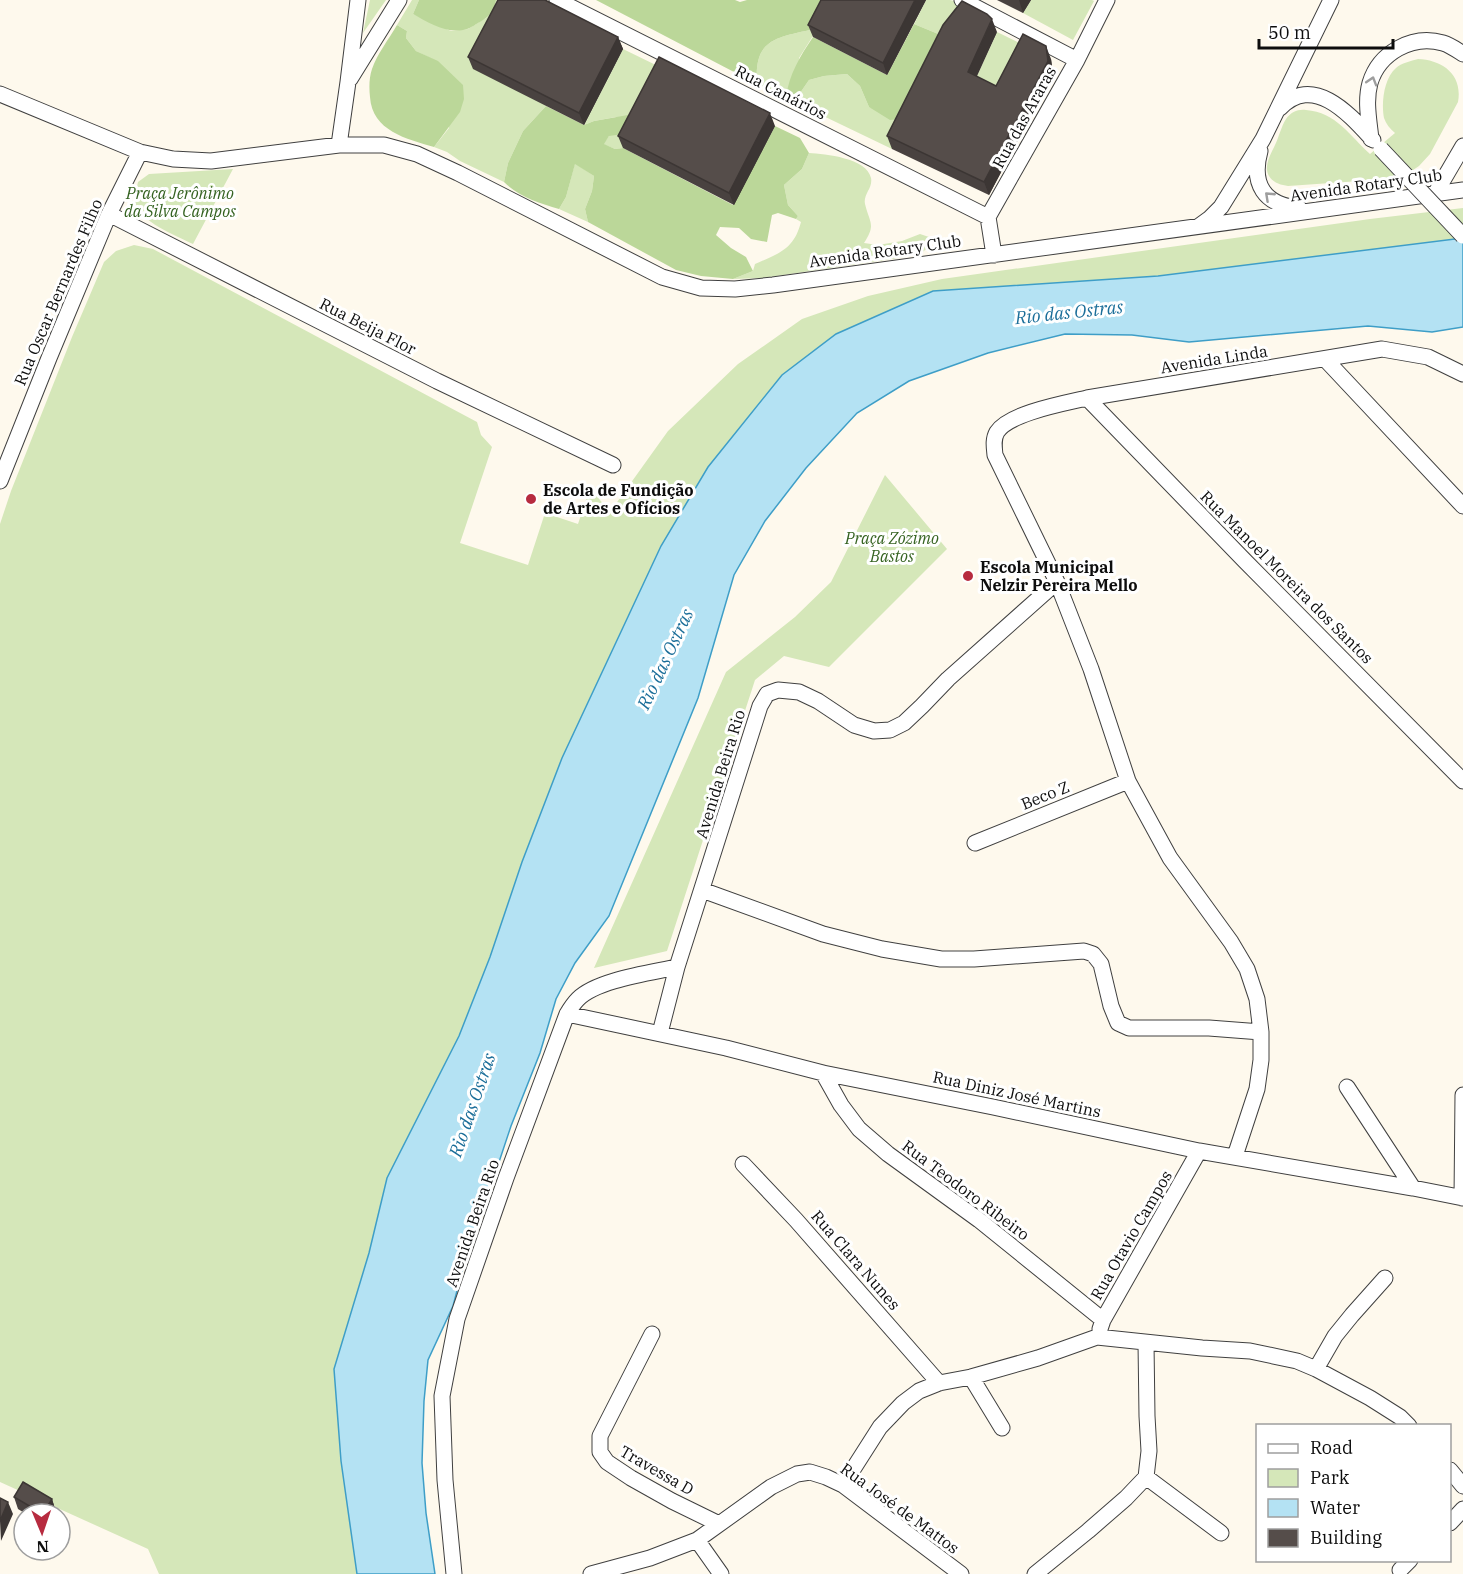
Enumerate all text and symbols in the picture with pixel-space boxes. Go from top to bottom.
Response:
scale bar [1259,12,1392,50]
text: 50 m [1268,21,1311,44]
street label: Rua Canários [732,60,830,124]
street label: Rua das Araras [988,63,1060,171]
one-way arrow [1364,76,1377,87]
street label: Avenida Rotary Club [1289,164,1443,206]
park label: Praça Jerônimo da Silva Campos [124,183,236,221]
one-way arrow [1265,192,1276,203]
street label: Rua Oscar Bernardes Filho [10,196,106,388]
street label: Avenida Rotary Club [808,230,962,272]
street label: Rua Beija Flor [316,293,420,359]
water label: Rio das Ostras [1013,295,1124,329]
street label: Avenida Linda [1159,341,1269,377]
place label: Escola de Fundição de Artes e Ofícios [543,480,694,518]
street label: Rua Manoel Moreira dos Santos [1196,486,1378,668]
marker: Escola de Fundição de Artes e Ofícios [524,492,538,506]
park label: Praça Zózimo Bastos [844,528,939,566]
place label: Escola Municipal Nelzir Pereira Mello [980,557,1138,595]
marker: Escola Municipal Nelzir Pereira Mello [961,569,975,583]
water label: Rio das Ostras [631,605,698,714]
street label: Avenida Beira Rio [691,707,749,841]
street label: Beco Z [1018,776,1072,814]
water label: Rio das Ostras [443,1050,501,1161]
street label: Rua Diniz José Martins [931,1066,1103,1122]
street label: Rua Teodoro Ribeiro [898,1136,1034,1244]
street label: Avenida Beira Rio [441,1157,503,1289]
street label: Rua Otavio Campos [1086,1167,1176,1303]
street label: Rua Clara Nunes [807,1206,905,1314]
legend [1256,1424,1451,1562]
text: Road [1310,1436,1353,1459]
street label: Travessa D [616,1441,698,1499]
street label: Rua José de Mattos [837,1458,963,1558]
text: Park [1310,1466,1350,1489]
text: Water [1310,1496,1360,1519]
north arrow [12,1502,72,1562]
text: Building [1310,1526,1382,1549]
text: N [36,1537,49,1557]

